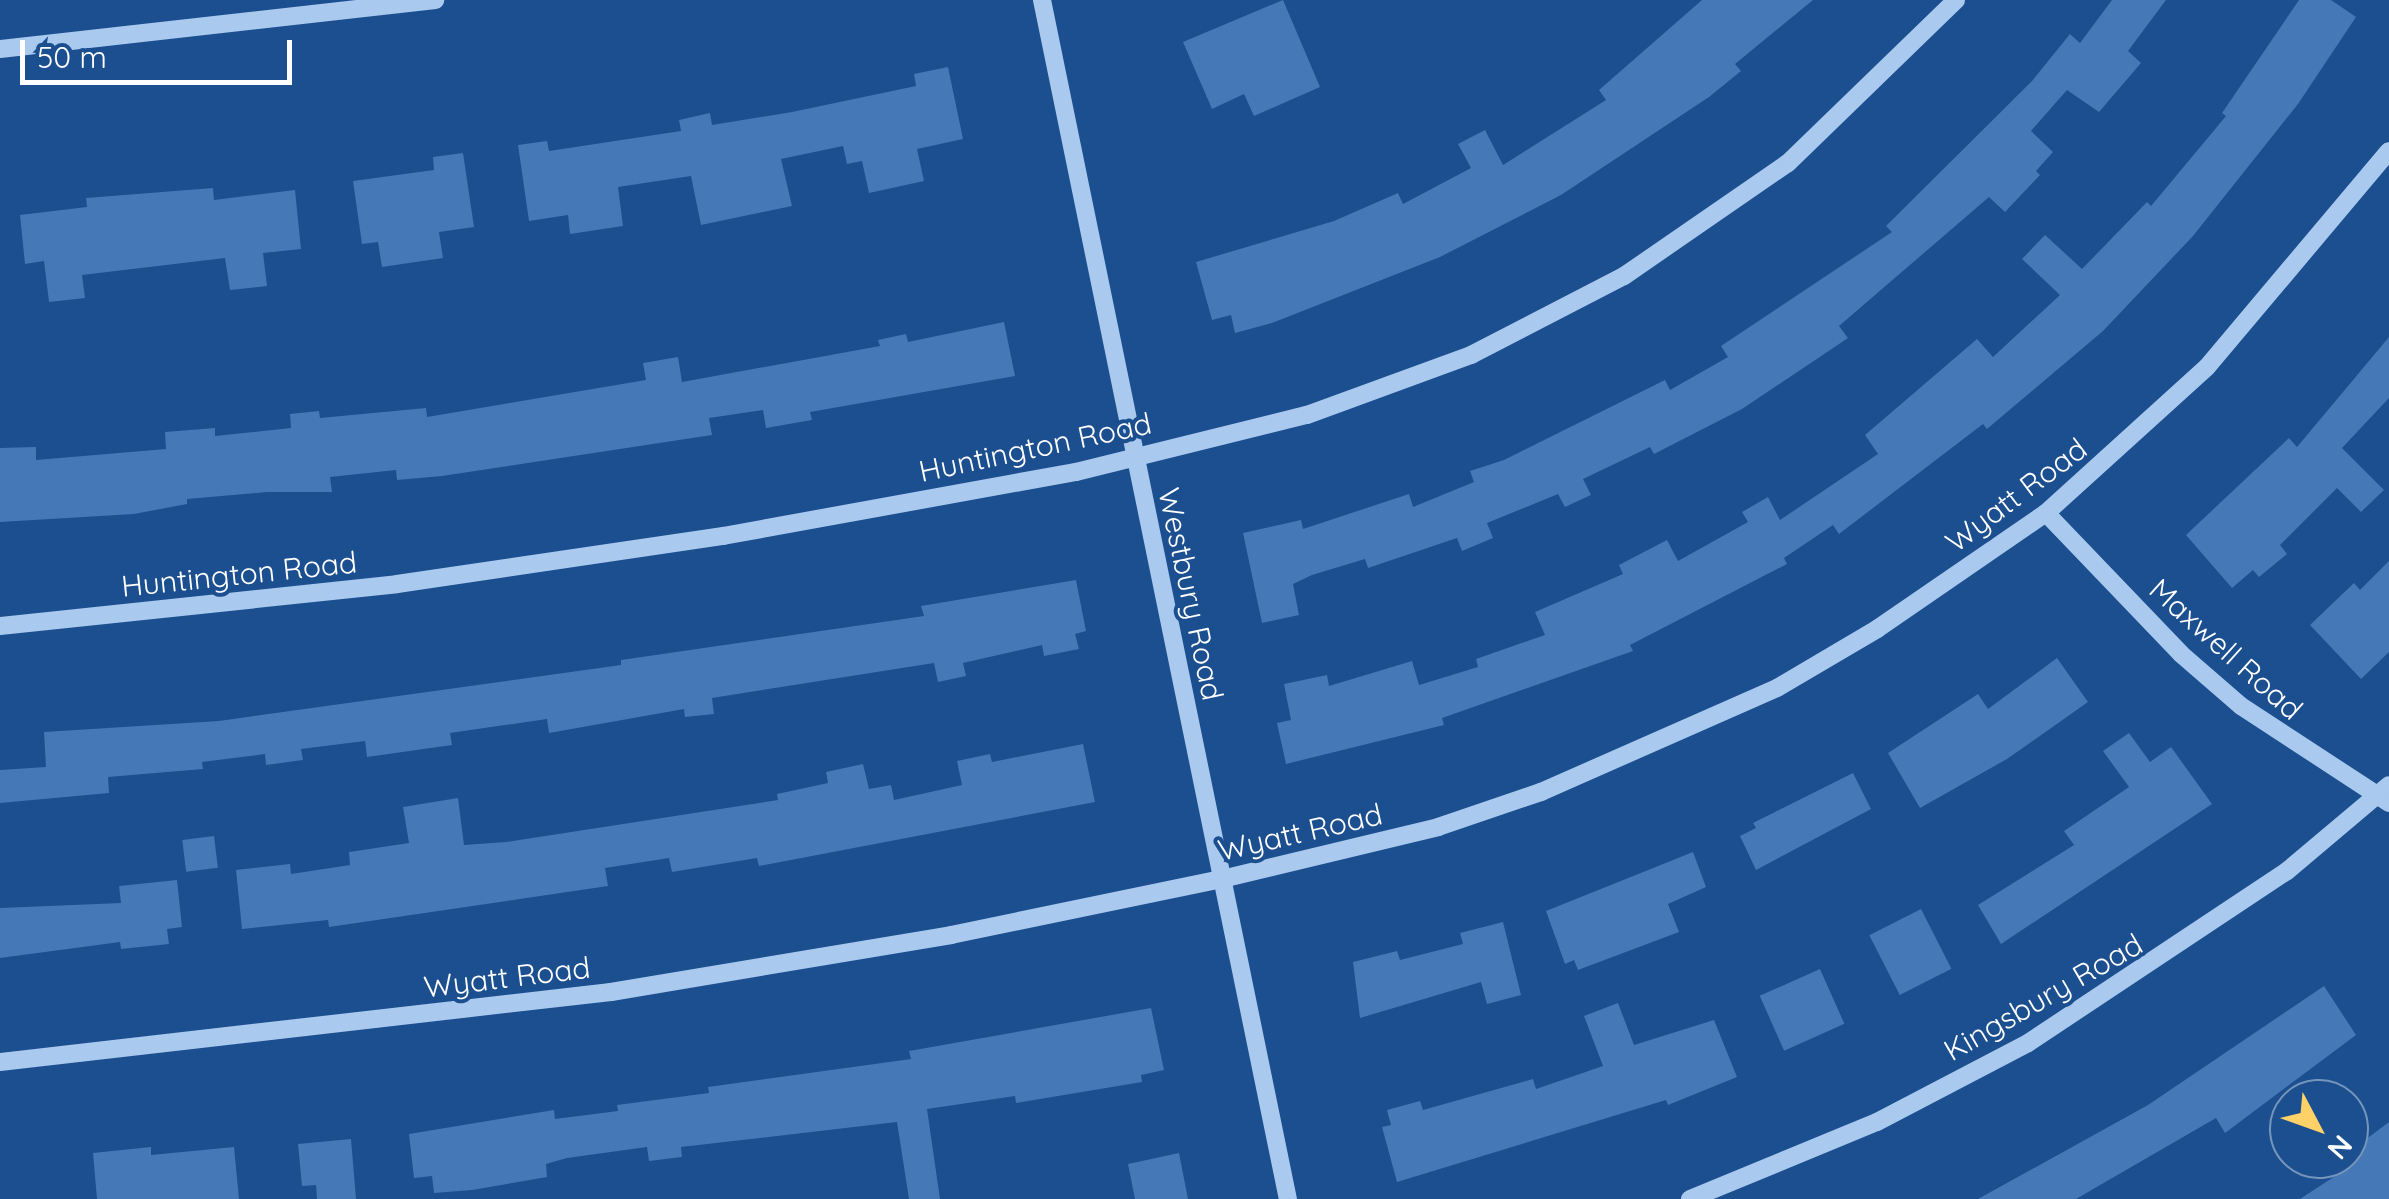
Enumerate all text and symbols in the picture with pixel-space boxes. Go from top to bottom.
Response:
scale bar [25,20,298,82]
text: 50 m [37,38,107,76]
street label: Huntington Road [915,405,1155,489]
street label: Wyatt Road [1938,430,2094,560]
street label: Westbury Road [1151,485,1231,703]
street label: Huntington Road [119,544,359,604]
street label: Maxwell Road [2142,571,2310,727]
street label: Wyatt Road [1215,796,1385,868]
street label: Kingsbury Road [1937,926,2149,1068]
street label: Wyatt Road [422,949,592,1005]
north arrow [2269,1079,2369,1179]
text: N [2321,1128,2360,1167]

